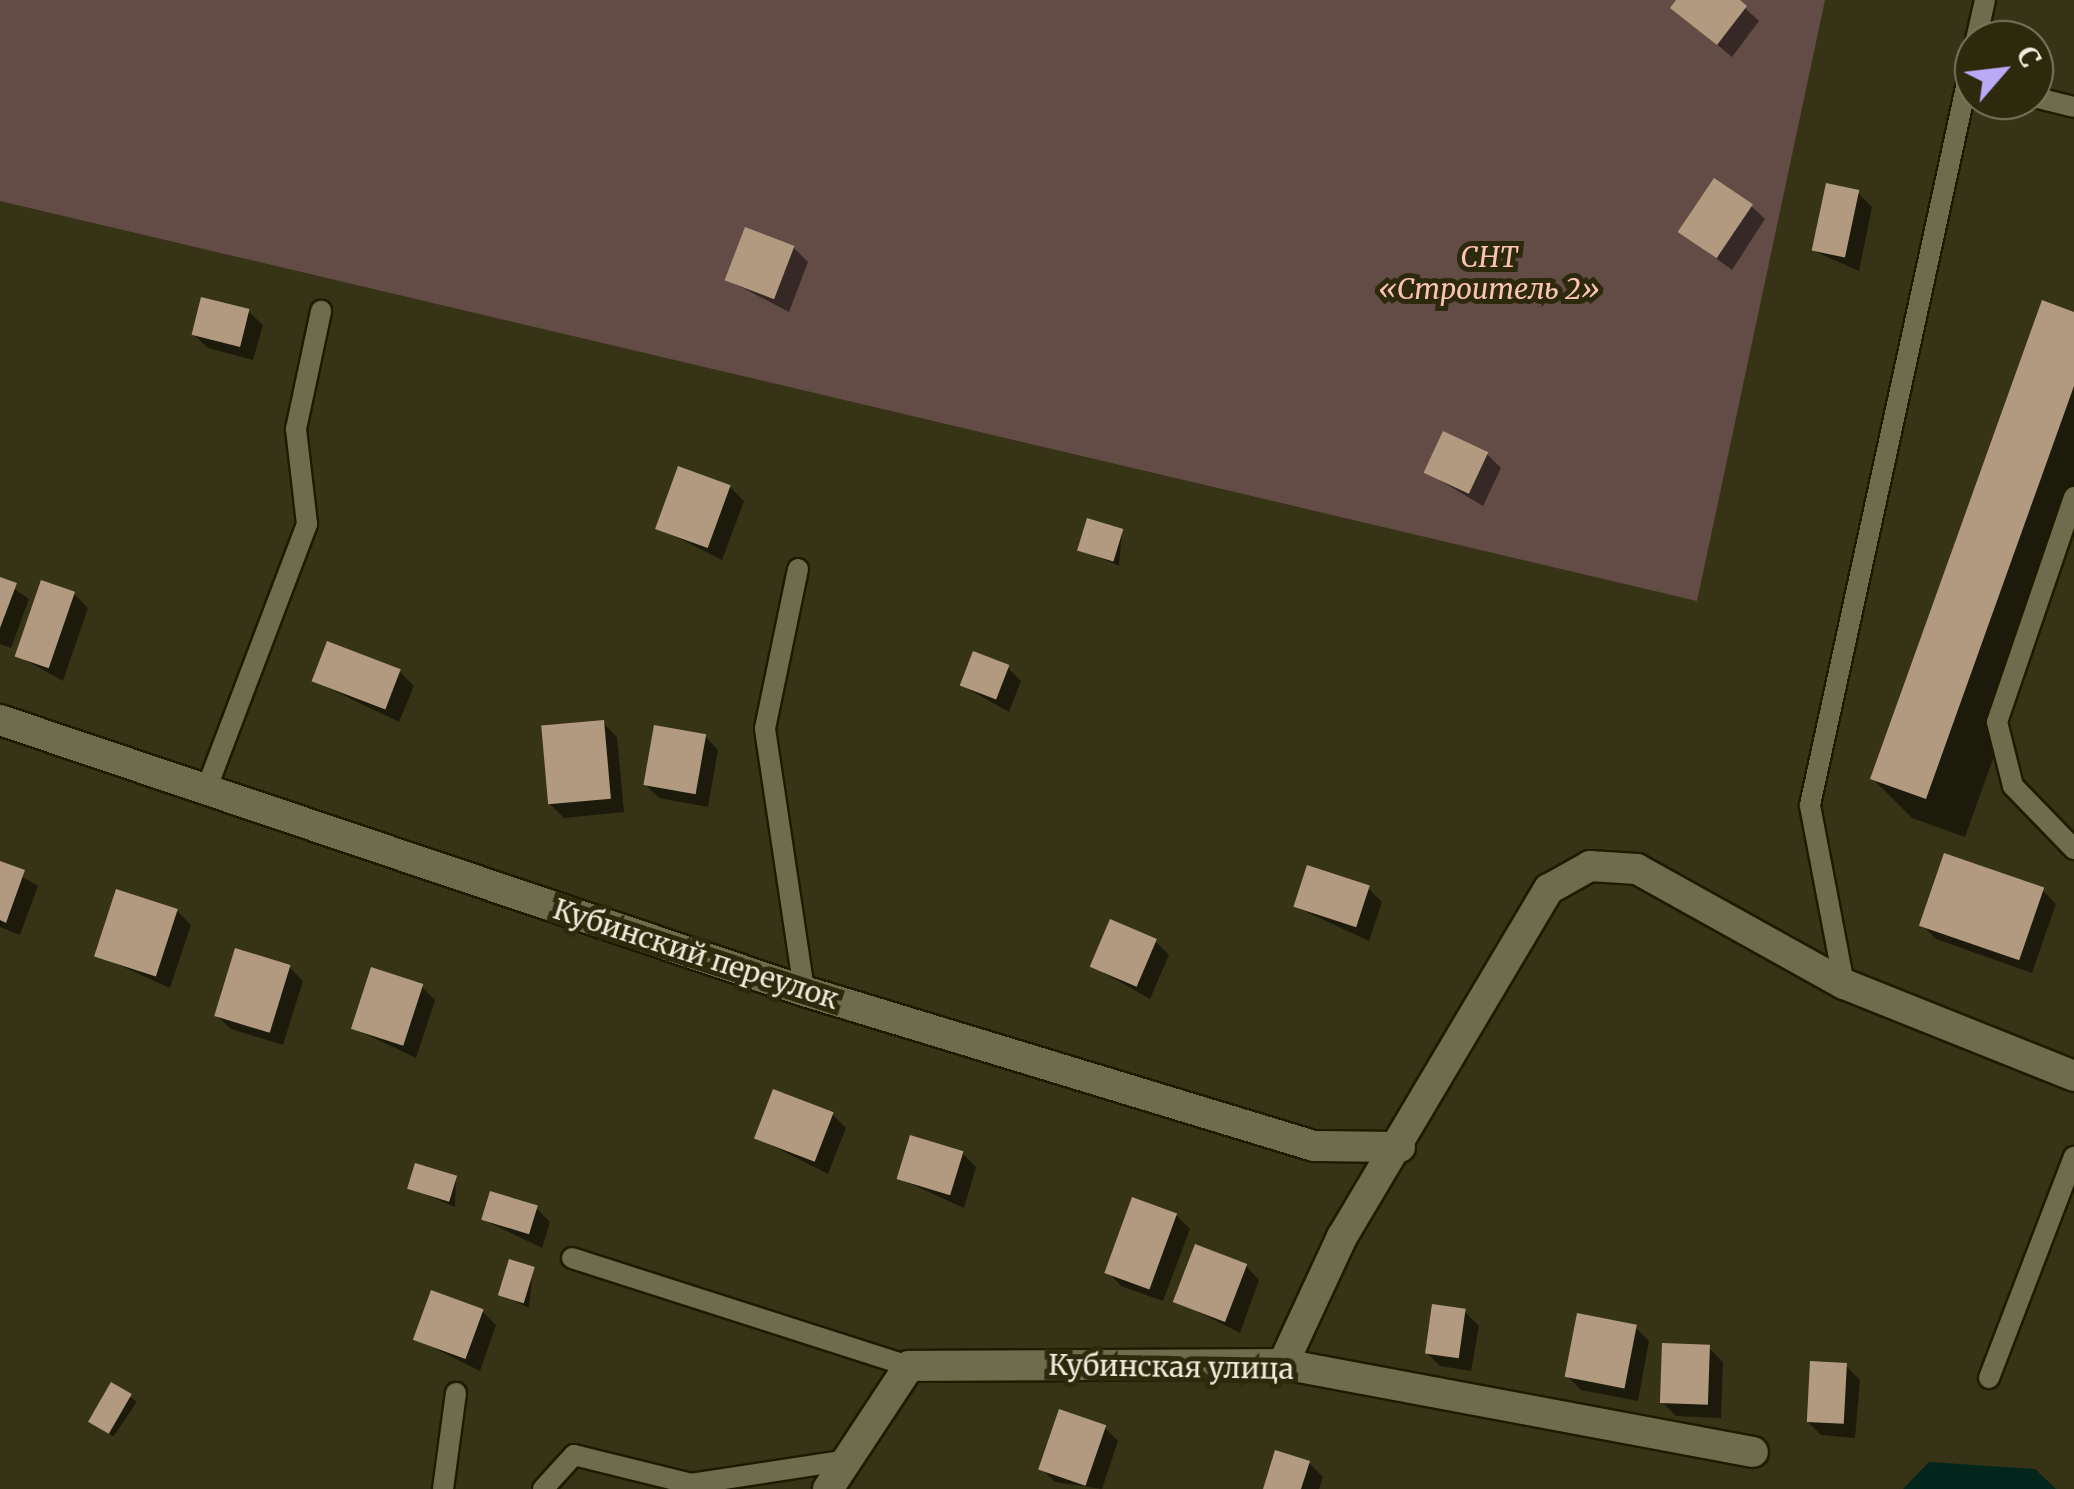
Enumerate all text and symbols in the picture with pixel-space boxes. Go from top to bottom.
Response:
north arrow [1954,20,2054,120]
text: С [2008,40,2049,74]
park label: СНТ «Строитель 2» [1378,240,1600,306]
street label: Кубинский переулок [549,892,843,1016]
street label: Кубинская улица [1048,1348,1294,1386]

